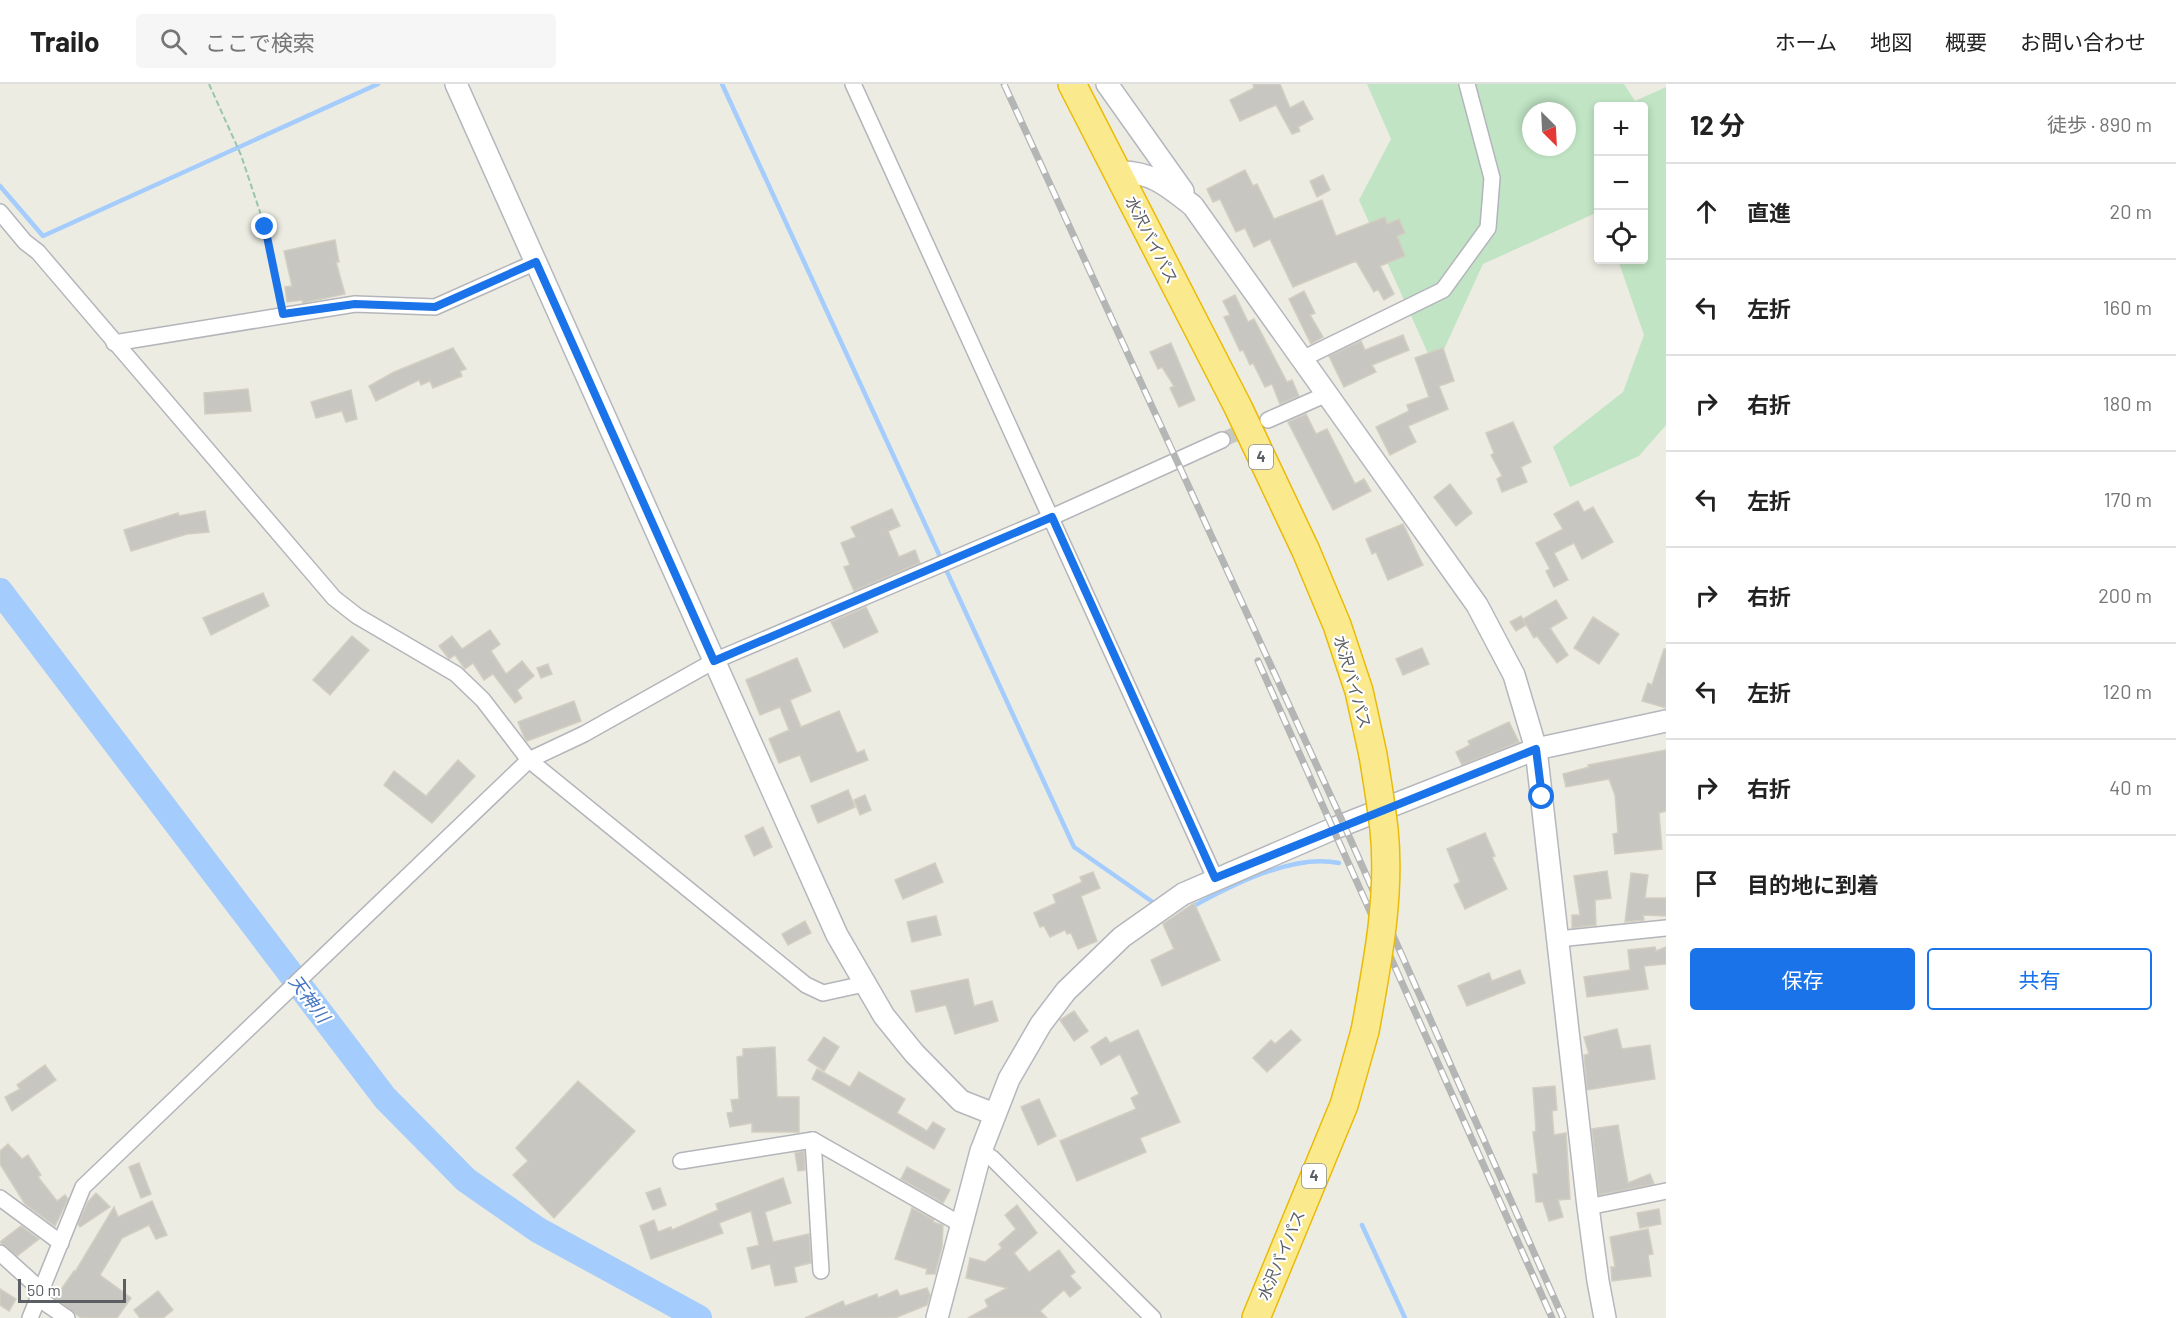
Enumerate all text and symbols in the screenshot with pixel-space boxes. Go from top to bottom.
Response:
search box [136,14,556,68]
text: Trailo [30,24,100,58]
icon: search [157,25,190,58]
text: ここで検索 [205,29,315,55]
text: ホーム [1775,29,1837,54]
text: 地図 [1870,29,1912,54]
text: 概要 [1945,29,1987,54]
text: お問い合わせ [2020,29,2146,54]
north arrow [1522,102,1576,156]
map controls [1594,102,1648,264]
button: + [1594,102,1648,156]
text: 12 分 [1690,109,1745,140]
text: 徒歩 · 890 m [2047,112,2152,136]
button: − [1594,156,1648,210]
street label: 水沢バイパス [1122,193,1183,287]
icon: ahead [1690,195,1723,228]
text: 直進 [1747,199,1791,225]
text: 20 m [2109,199,2152,223]
button: locate [1594,210,1648,264]
route end [251,213,277,239]
icon: left [1690,291,1723,324]
text: 左折 [1747,295,1791,321]
text: 160 m [2103,295,2152,319]
icon: right [1690,387,1723,420]
text: 右折 [1747,391,1791,417]
text: 180 m [2103,391,2152,415]
road number: 4 [1249,445,1273,469]
icon: left [1690,483,1723,516]
text: 左折 [1747,487,1791,513]
text: 170 m [2104,487,2152,511]
icon: right [1690,579,1723,612]
text: 右折 [1747,583,1791,609]
text: 200 m [2098,583,2152,607]
street label: 水沢バイパス [1331,633,1376,730]
icon: left [1690,675,1723,708]
text: 左折 [1747,679,1791,705]
text: 120 m [2102,679,2152,703]
icon: right [1690,771,1723,804]
text: 右折 [1747,775,1791,801]
text: 40 m [2109,775,2152,799]
route start [1528,783,1554,809]
icon: arrive [1690,867,1723,900]
text: 目的地に到着 [1747,871,1879,897]
button: 保存 [1690,948,1915,1010]
button: 共有 [1927,948,2152,1010]
water label: 天神川 [285,970,336,1028]
road number: 4 [1302,1164,1326,1188]
street label: 水沢バイパス [1253,1207,1308,1303]
scale bar [18,1276,126,1304]
text: 50 m [27,1280,61,1299]

